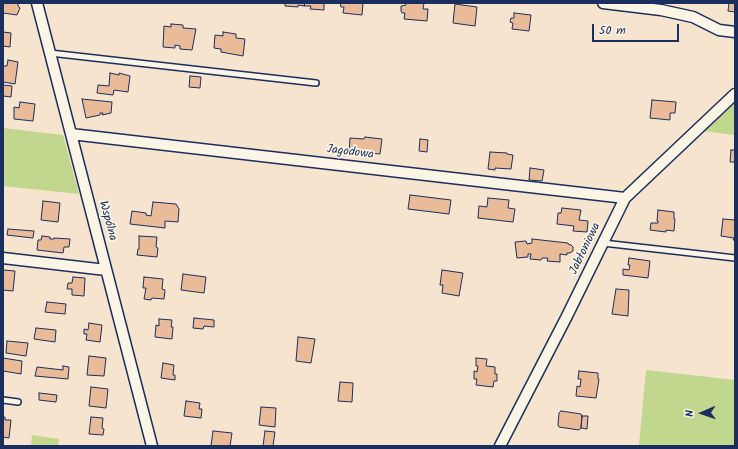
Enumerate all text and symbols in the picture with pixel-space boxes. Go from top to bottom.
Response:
scale bar [594,16,681,42]
text: 50 m [599,21,626,40]
street label: Jagodowa [326,143,374,163]
street label: Wspólna [95,200,119,242]
street label: Jabłoniowa [567,221,605,277]
north arrow [682,393,722,433]
text: N [681,410,699,417]

